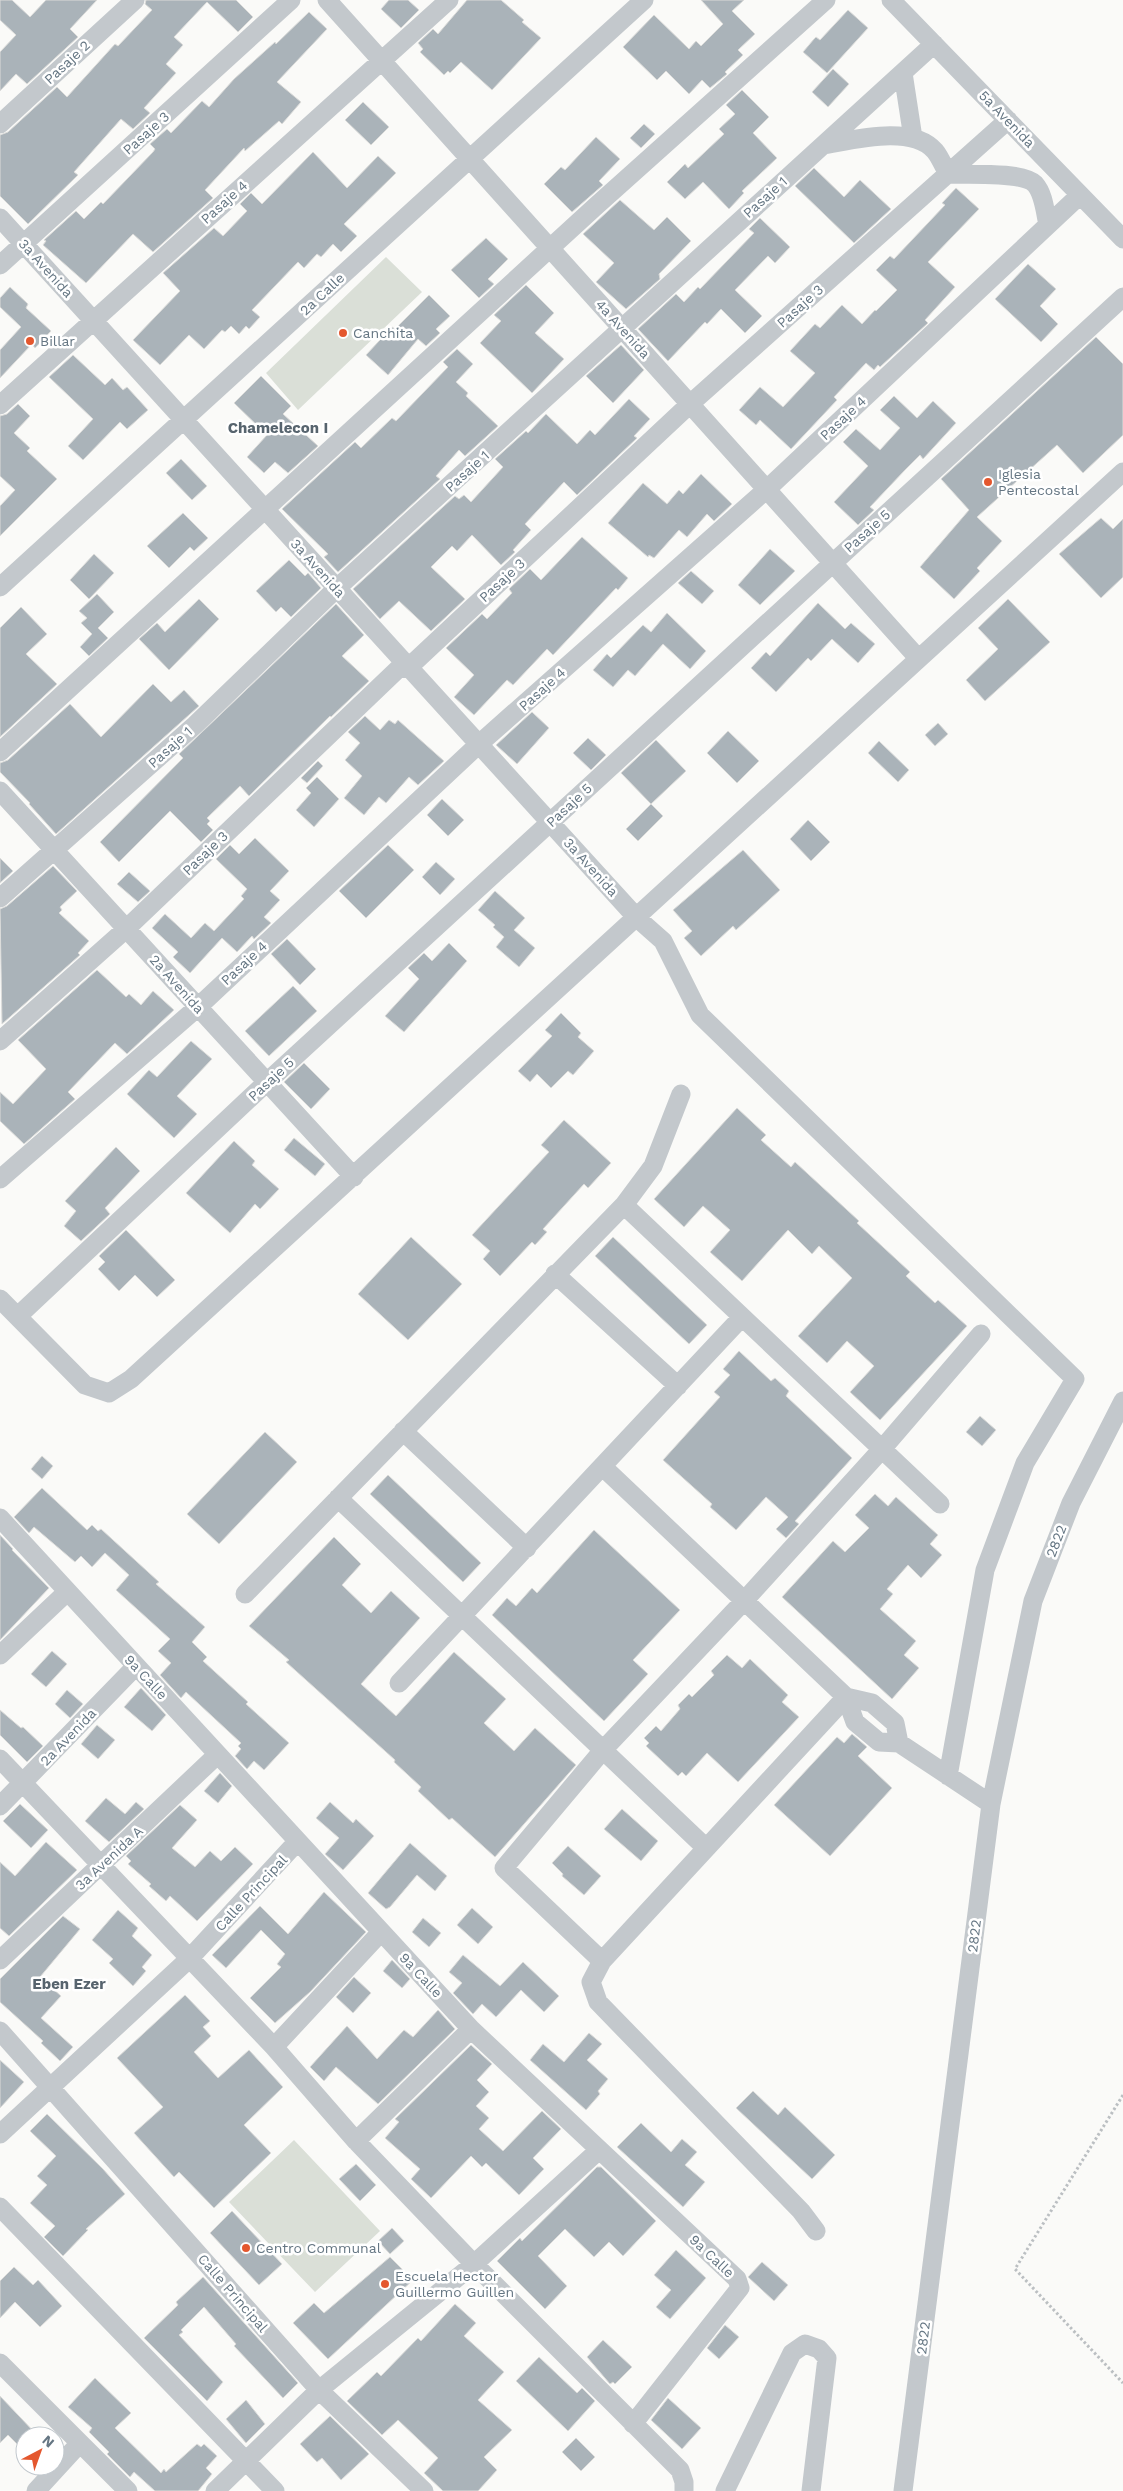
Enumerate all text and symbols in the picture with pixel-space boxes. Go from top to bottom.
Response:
street label: Pasaje 2 [41,37,93,87]
street label: 5a Avenida [976,87,1038,151]
street label: Pasaje 3 [120,108,172,158]
street label: Pasaje 1 [740,173,790,221]
street label: Pasaje 4 [198,177,250,227]
street label: 3a Avenida [16,235,76,301]
street label: 2a Calle [297,269,347,319]
street label: Pasaje 3 [774,281,826,331]
street label: 4a Avenida [592,296,654,362]
place label: Canchita [353,325,413,341]
marker: Canchita [337,327,349,339]
place label: Billar [40,333,75,349]
marker: Billar [24,335,36,347]
street label: Pasaje 4 [817,393,869,443]
district label: Chamelecon I [228,419,328,437]
street label: Pasaje 1 [442,447,492,495]
place label: Iglesia Pentecostal [998,466,1079,498]
marker: Iglesia Pentecostal [982,476,994,488]
street label: Pasaje 5 [841,506,893,556]
street label: 3a Avenida [288,535,348,601]
street label: Pasaje 3 [476,555,528,605]
street label: Pasaje 4 [516,664,568,714]
street label: Pasaje 1 [145,723,195,771]
street label: Pasaje 5 [543,780,595,830]
street label: Pasaje 3 [179,828,231,878]
street label: 3a Avenida [561,834,621,900]
street label: Pasaje 4 [218,938,270,988]
street label: 2a Avenida [147,951,207,1017]
street label: Pasaje 5 [245,1054,297,1104]
street label: 2822 [1043,1523,1069,1559]
street label: 9a Calle [121,1651,171,1703]
street label: 2a Avenida [37,1705,99,1769]
street label: 3a Avenida A [72,1823,146,1893]
street label: Calle Principal [212,1851,291,1934]
street label: 2822 [964,1919,984,1953]
street label: 9a Calle [396,1949,446,2001]
district label: Eben Ezer [32,1975,106,1993]
street label: 9a Calle [686,2231,738,2281]
place label: Centro Communal [256,2240,382,2256]
marker: Centro Communal [240,2242,252,2254]
street label: Calle Principal [195,2251,272,2336]
place label: Escuela Hector Guillermo Guillen [395,2268,514,2300]
marker: Escuela Hector Guillermo Guillen [379,2278,391,2290]
street label: 2822 [913,2321,933,2355]
north arrow [15,2426,65,2476]
text: N [39,2432,58,2451]

